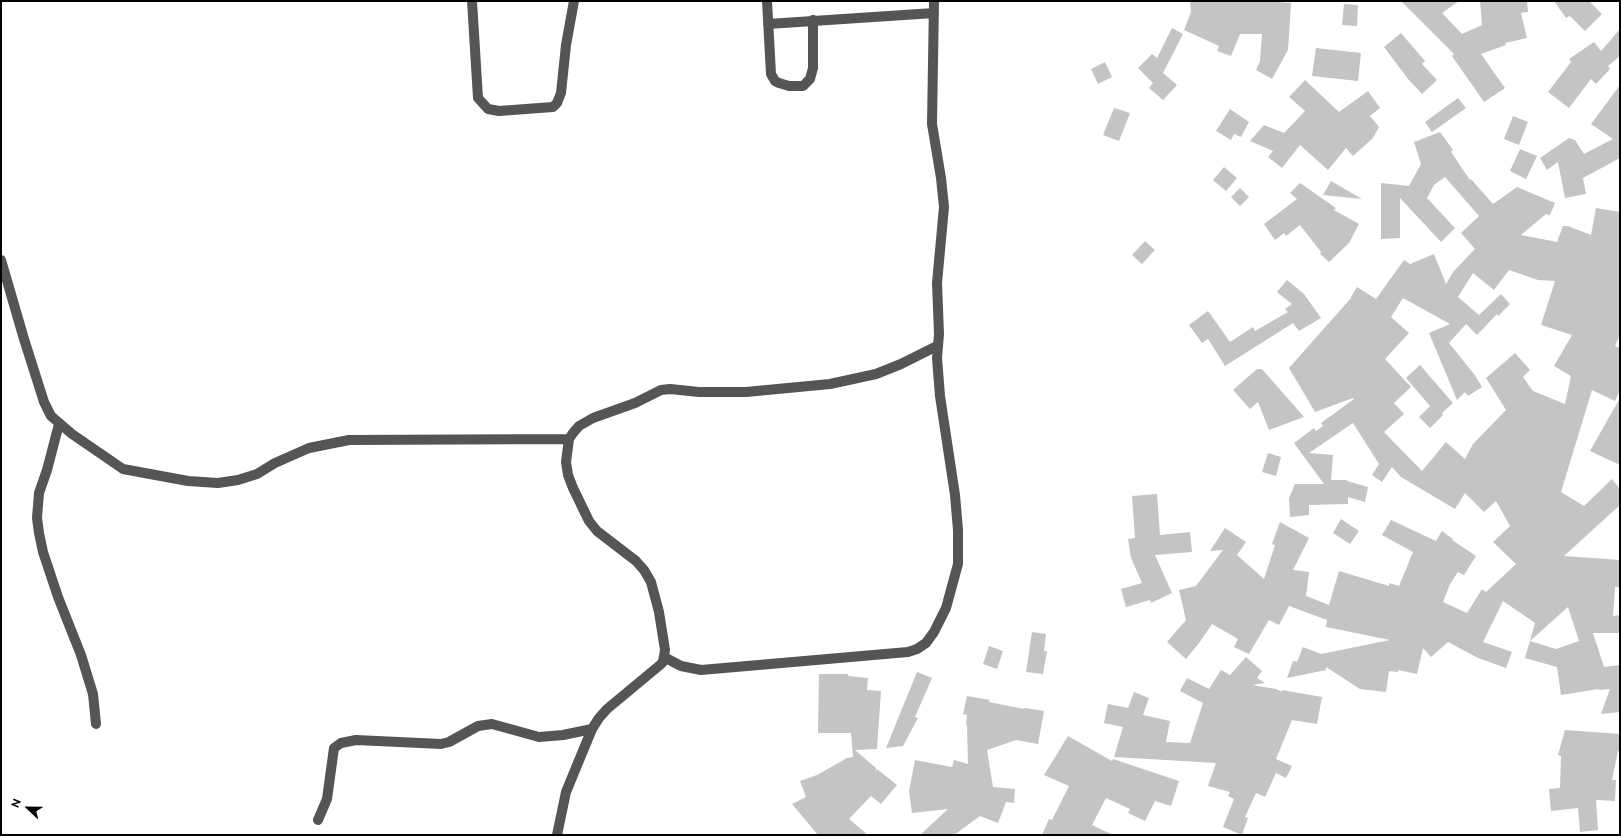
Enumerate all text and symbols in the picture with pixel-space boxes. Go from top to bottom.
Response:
north arrow [8,788,48,828]
text: N [9,797,24,810]

